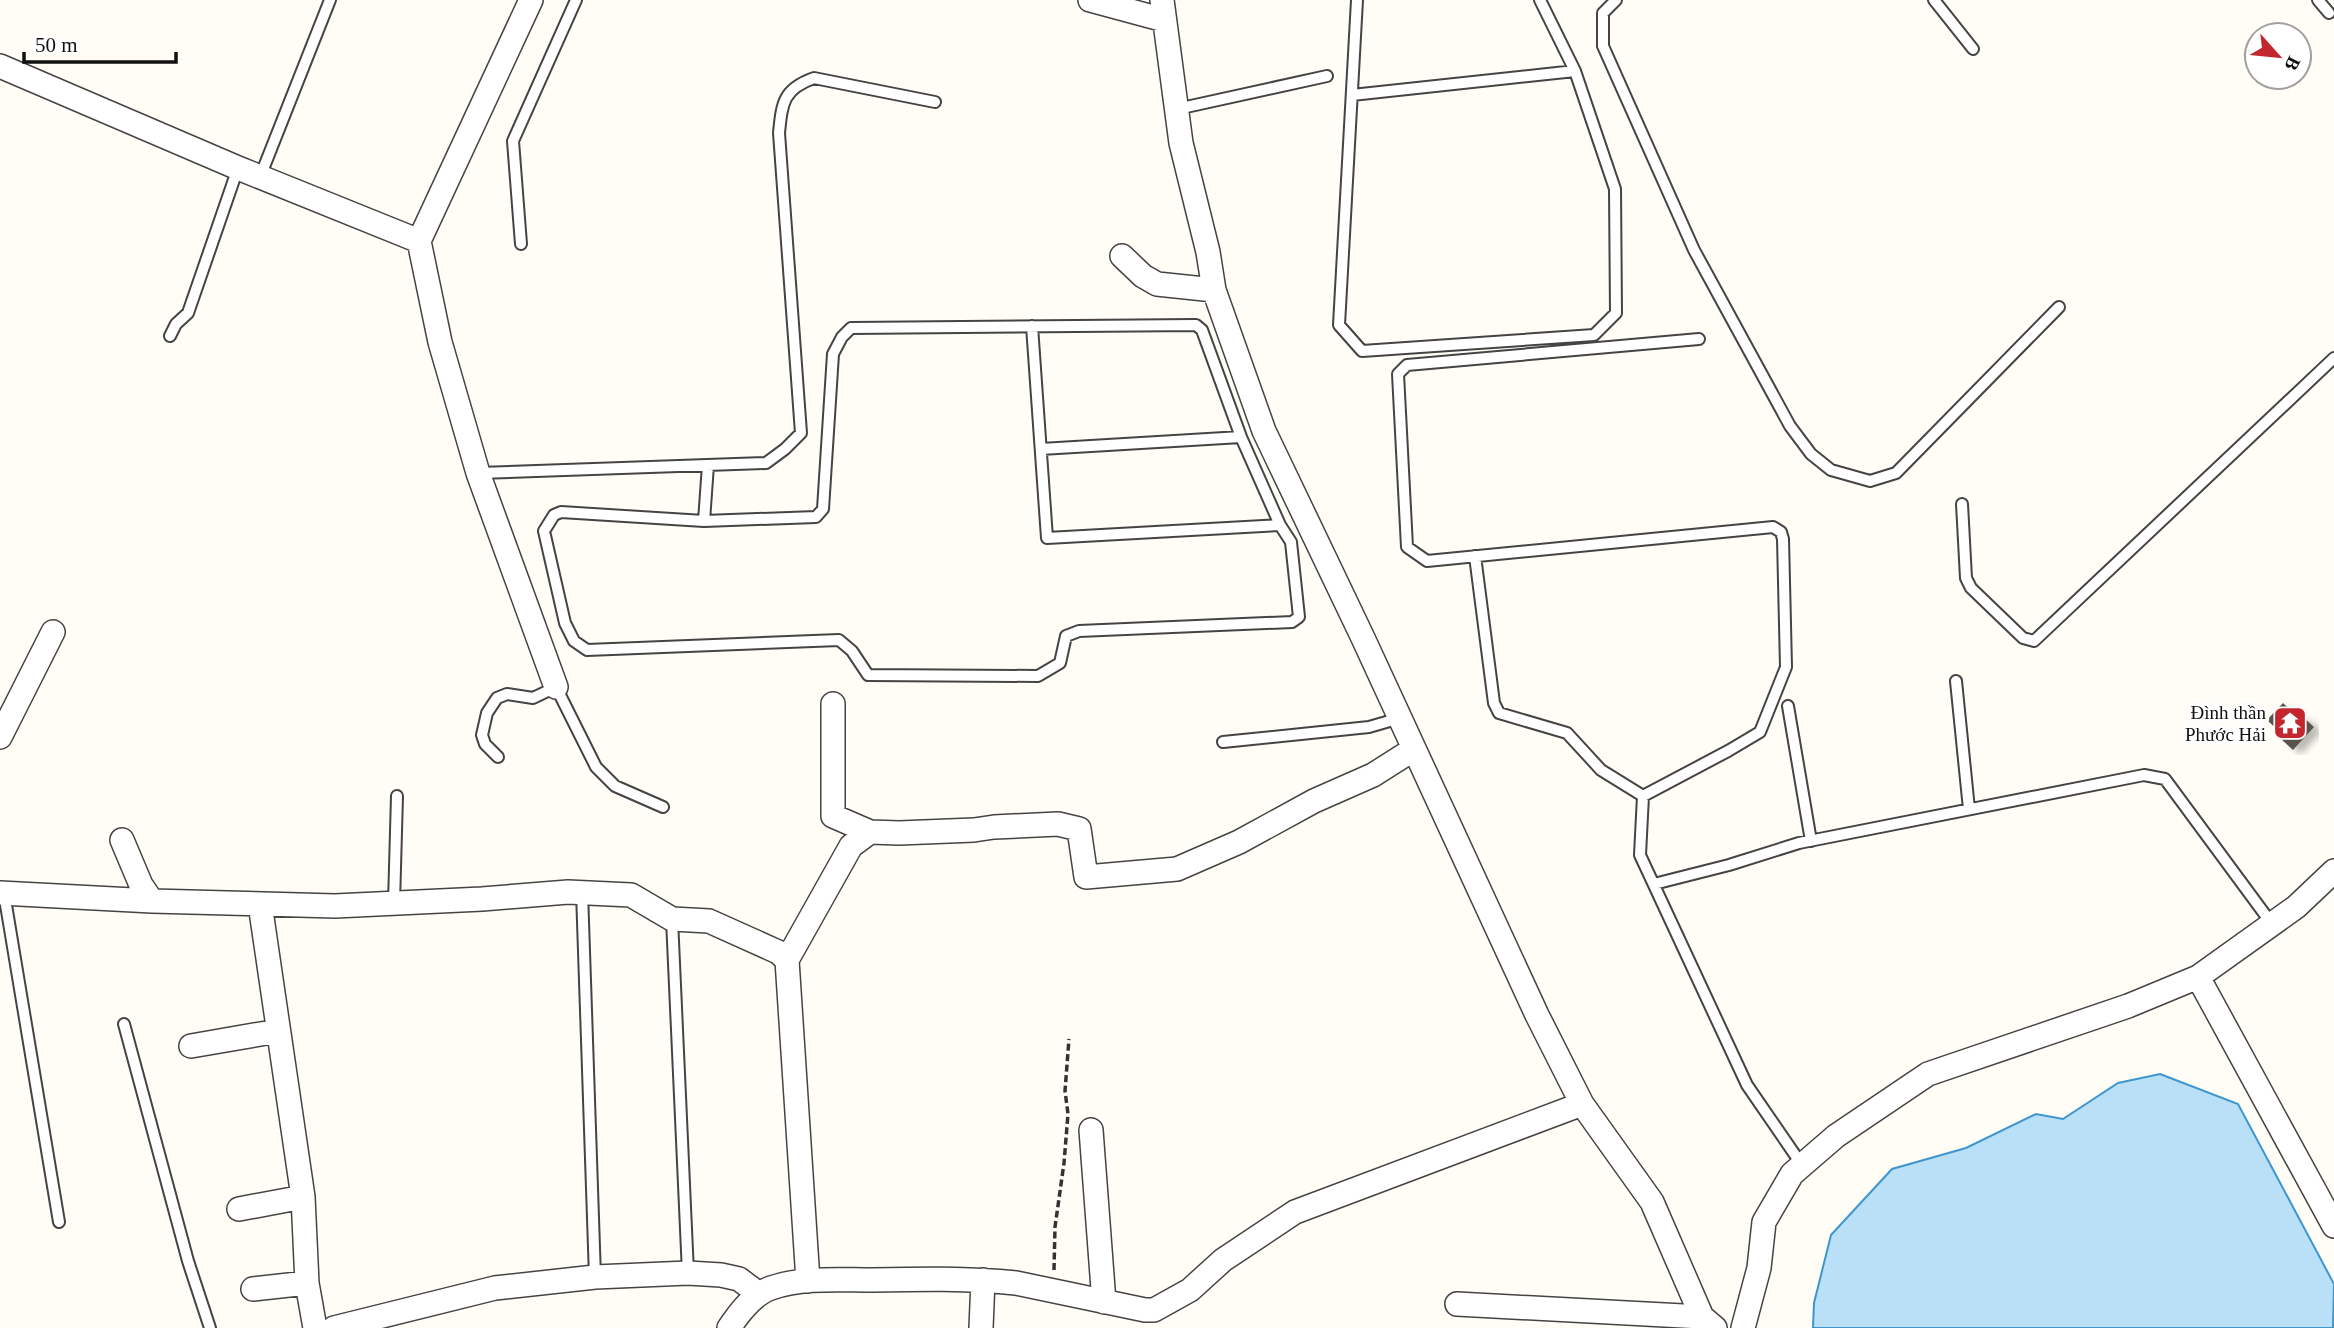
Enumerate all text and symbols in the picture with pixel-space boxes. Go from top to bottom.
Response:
scale bar [24,21,177,65]
north arrow [2243,21,2313,91]
text: 50 m [35,33,78,57]
text: B [2280,53,2305,74]
place label: Đình thần Phước Hải [2185,702,2266,745]
temple icon: Đình thần Phước Hải [2271,704,2309,742]

